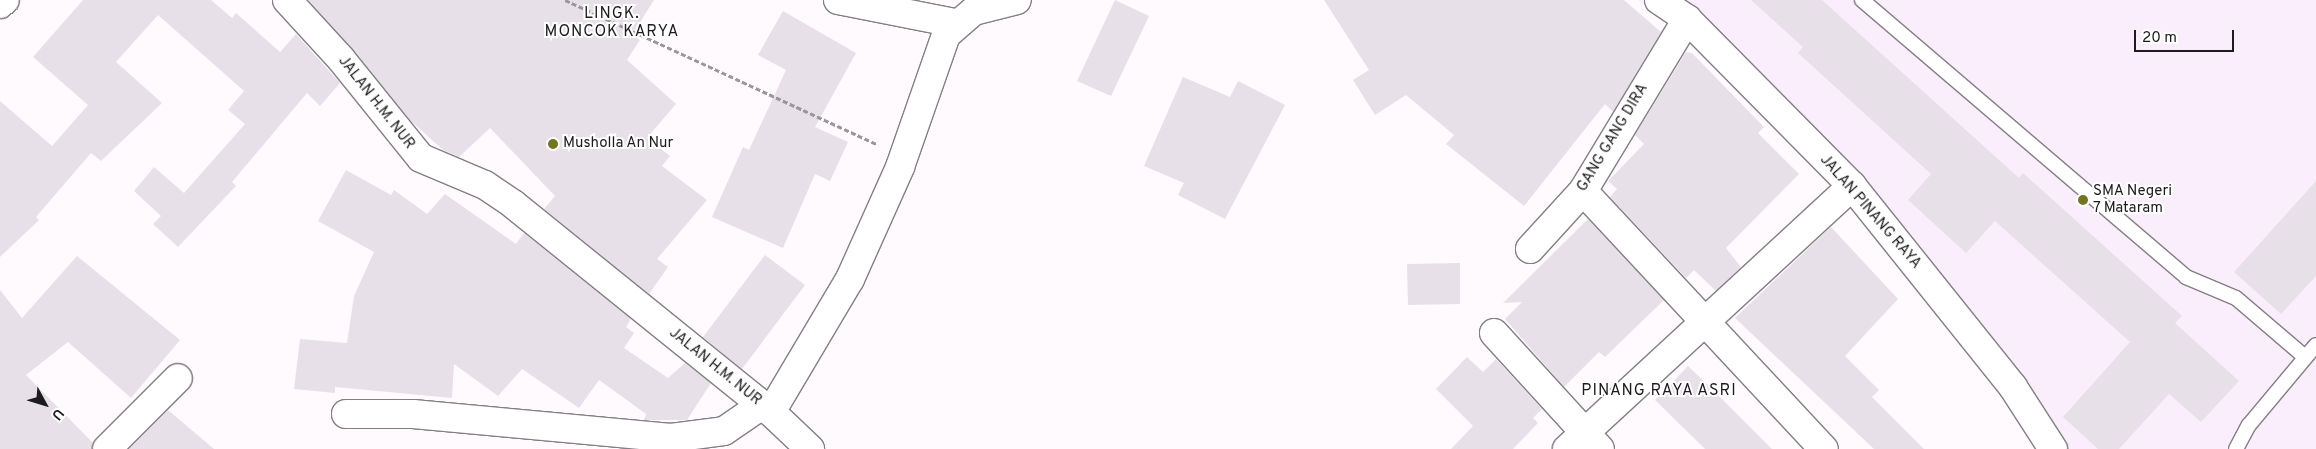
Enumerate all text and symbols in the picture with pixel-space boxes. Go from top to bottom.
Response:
district label: LINGK. MONCOK KARYA [543,4,681,42]
scale bar [2136,20,2236,52]
text: 20 m [2142,29,2177,48]
street label: JALAN H.M. NUR [334,53,418,153]
street label: GANG GANG DIRA [1574,81,1652,195]
place label: Musholla An Nur [563,135,674,153]
marker: Musholla An Nur [547,138,559,150]
street label: JALAN PINANG RAYA [1816,151,1924,273]
place label: SMA Negeri 7 Mataram [2093,182,2173,217]
marker: SMA Negeri 7 Mataram [2077,194,2089,206]
street label: JALAN H.M. NUR [665,324,765,410]
north arrow [20,379,70,429]
district label: PINANG RAYA ASRI [1579,381,1739,401]
text: U [47,405,67,423]

